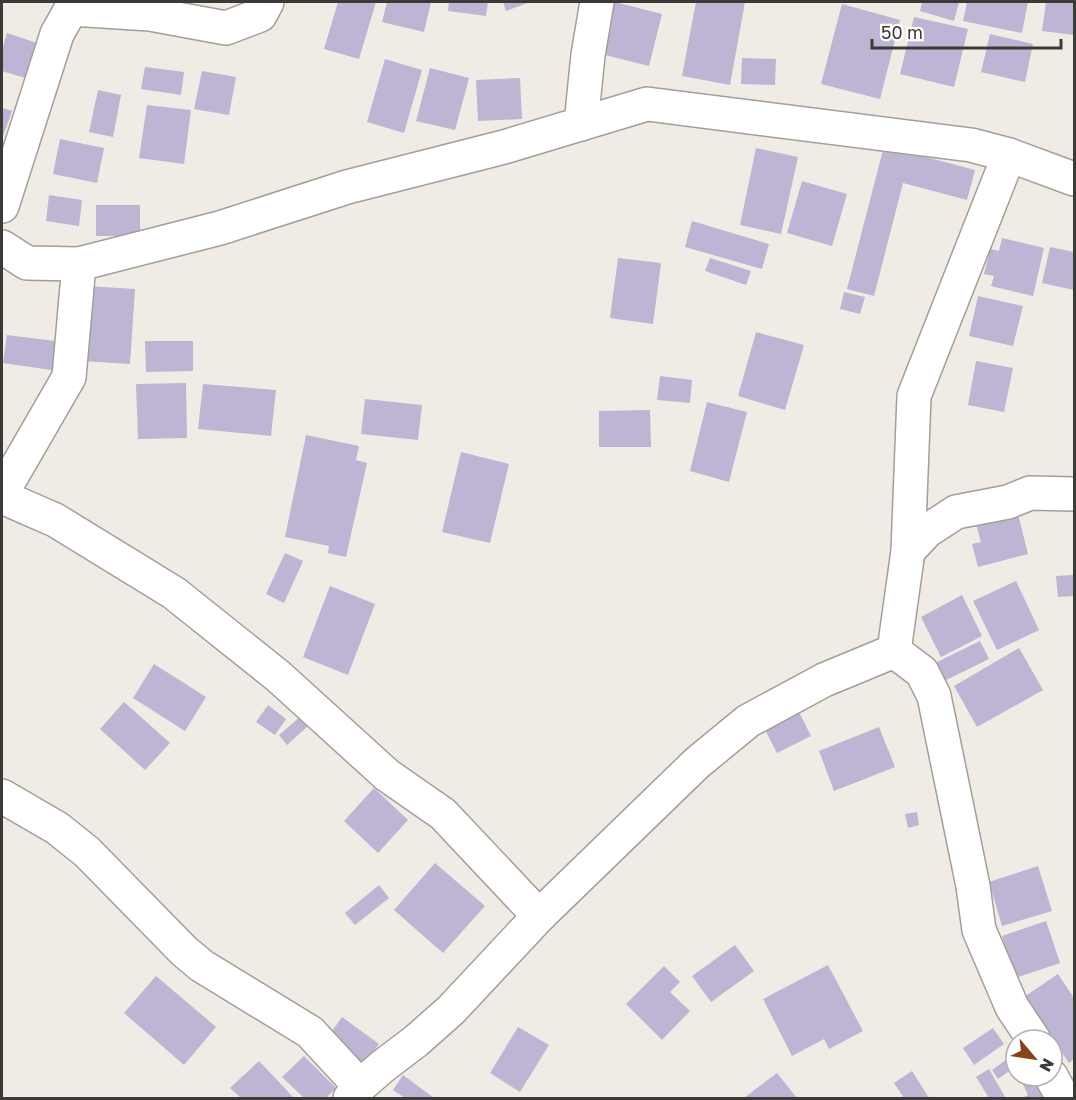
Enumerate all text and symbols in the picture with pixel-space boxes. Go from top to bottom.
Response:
scale bar [872,12,1061,50]
text: 50 m [881,21,923,43]
north arrow [1004,1028,1064,1088]
text: N [1035,1055,1059,1075]

